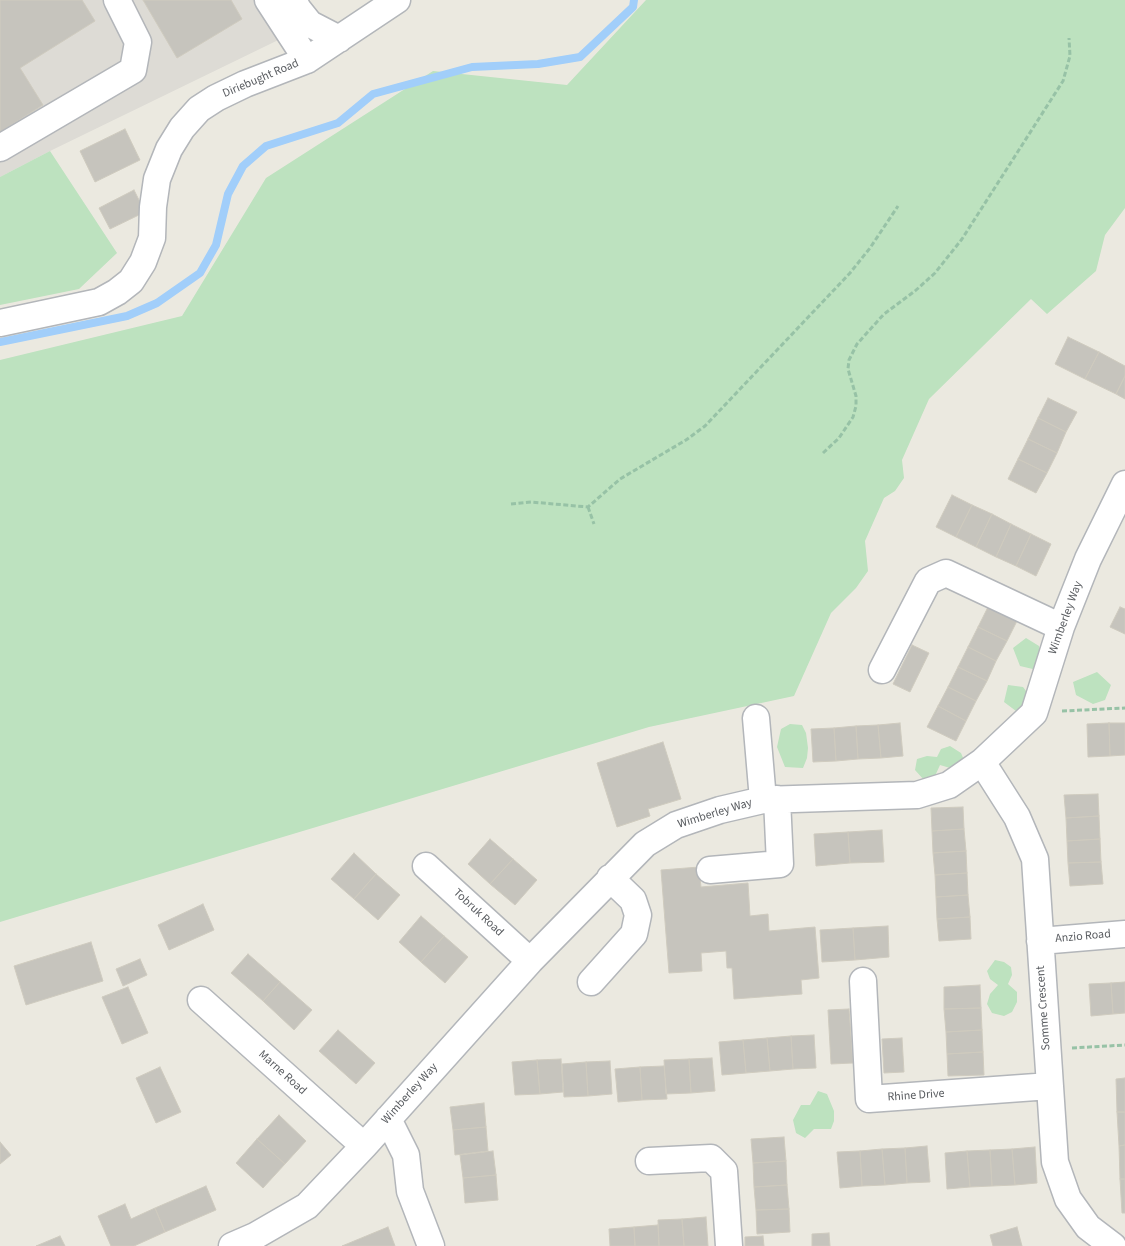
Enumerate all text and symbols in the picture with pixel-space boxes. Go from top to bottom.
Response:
street label: Diriebught Road [221,56,301,102]
street label: Wimberley Way [1046,579,1086,657]
street label: Wimberley Way [676,796,754,832]
street label: Tobruk Road [450,886,506,940]
street label: Anzio Road [1055,927,1111,947]
street label: Somme Crescent [1034,965,1054,1051]
street label: Marne Road [255,1048,309,1098]
street label: Wimberley Way [379,1061,441,1127]
street label: Rhine Drive [887,1087,945,1105]

